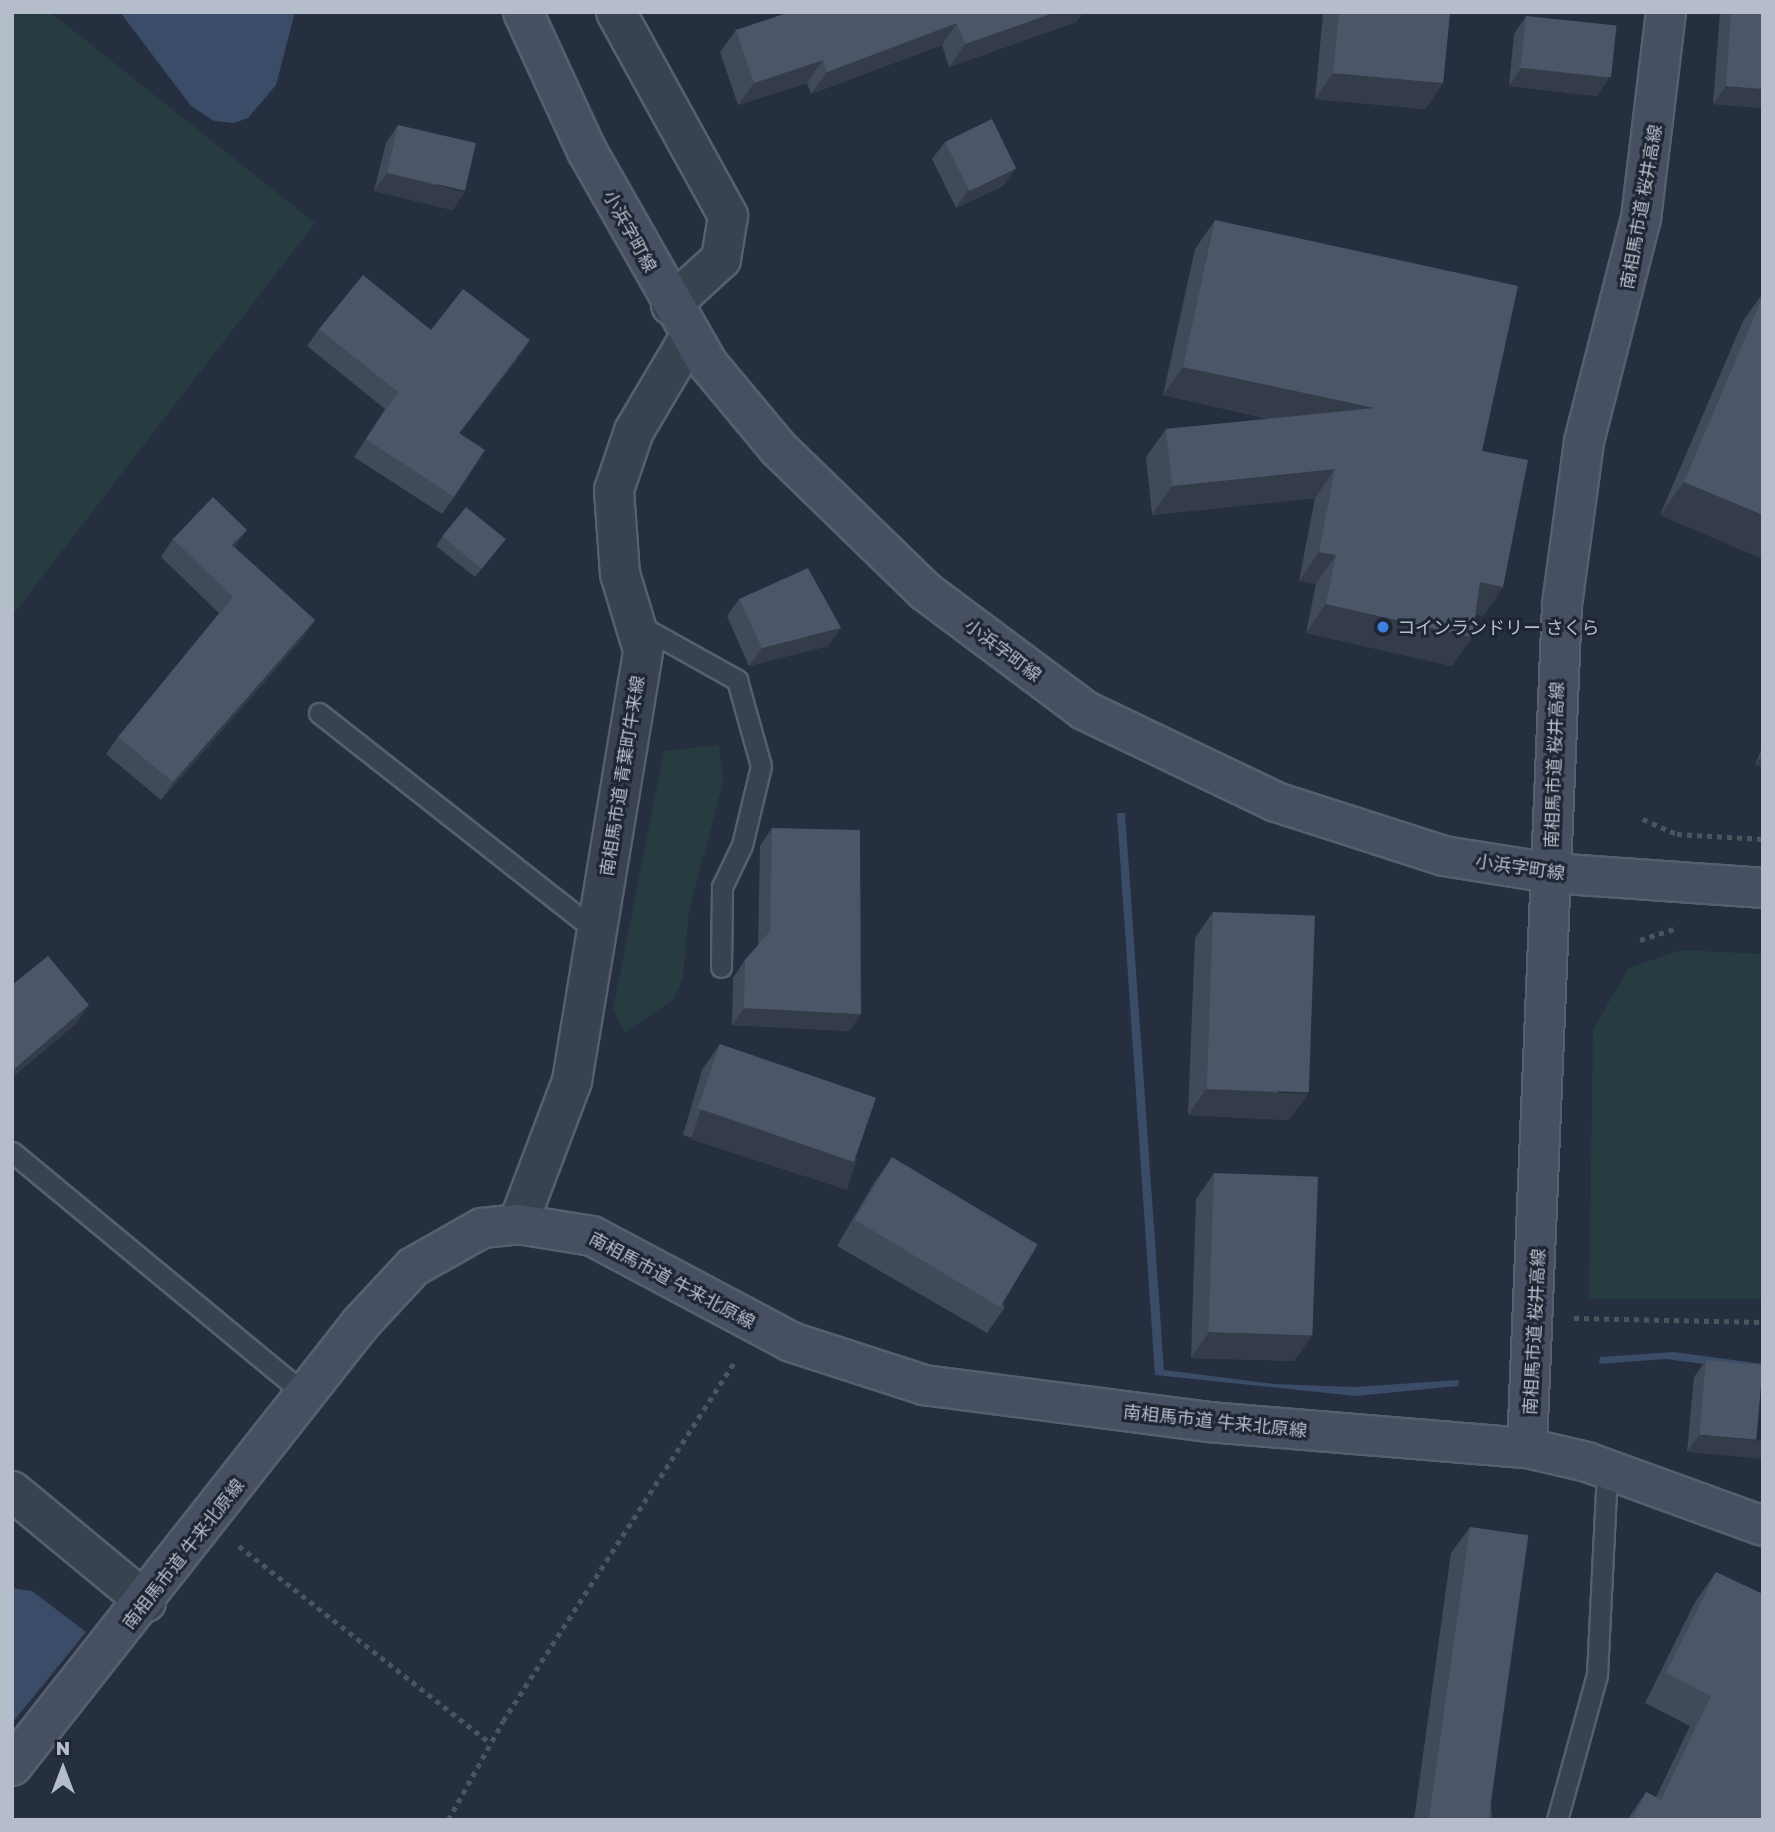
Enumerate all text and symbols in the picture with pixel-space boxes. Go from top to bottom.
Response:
street label: 南相馬市道 桜井高線 [1616,123,1666,291]
street label: 小浜字町線 [599,186,661,276]
street label: 小浜字町線 [961,614,1045,686]
place label: コインランドリー さくら [1397,616,1599,638]
marker: コインランドリー さくら [1375,619,1391,635]
street label: 南相馬市道 青葉町牛来線 [595,674,649,878]
street label: 南相馬市道 桜井高線 [1540,681,1568,849]
street label: 小浜字町線 [1474,850,1566,884]
street label: 南相馬市道 牛来北原線 [585,1227,759,1333]
street label: 南相馬市道 桜井高線 [1519,1248,1549,1416]
street label: 南相馬市道 牛来北原線 [1122,1401,1308,1441]
street label: 南相馬市道 牛来北原線 [118,1475,248,1633]
north arrow [28,1734,98,1804]
text: N [56,1736,70,1759]

